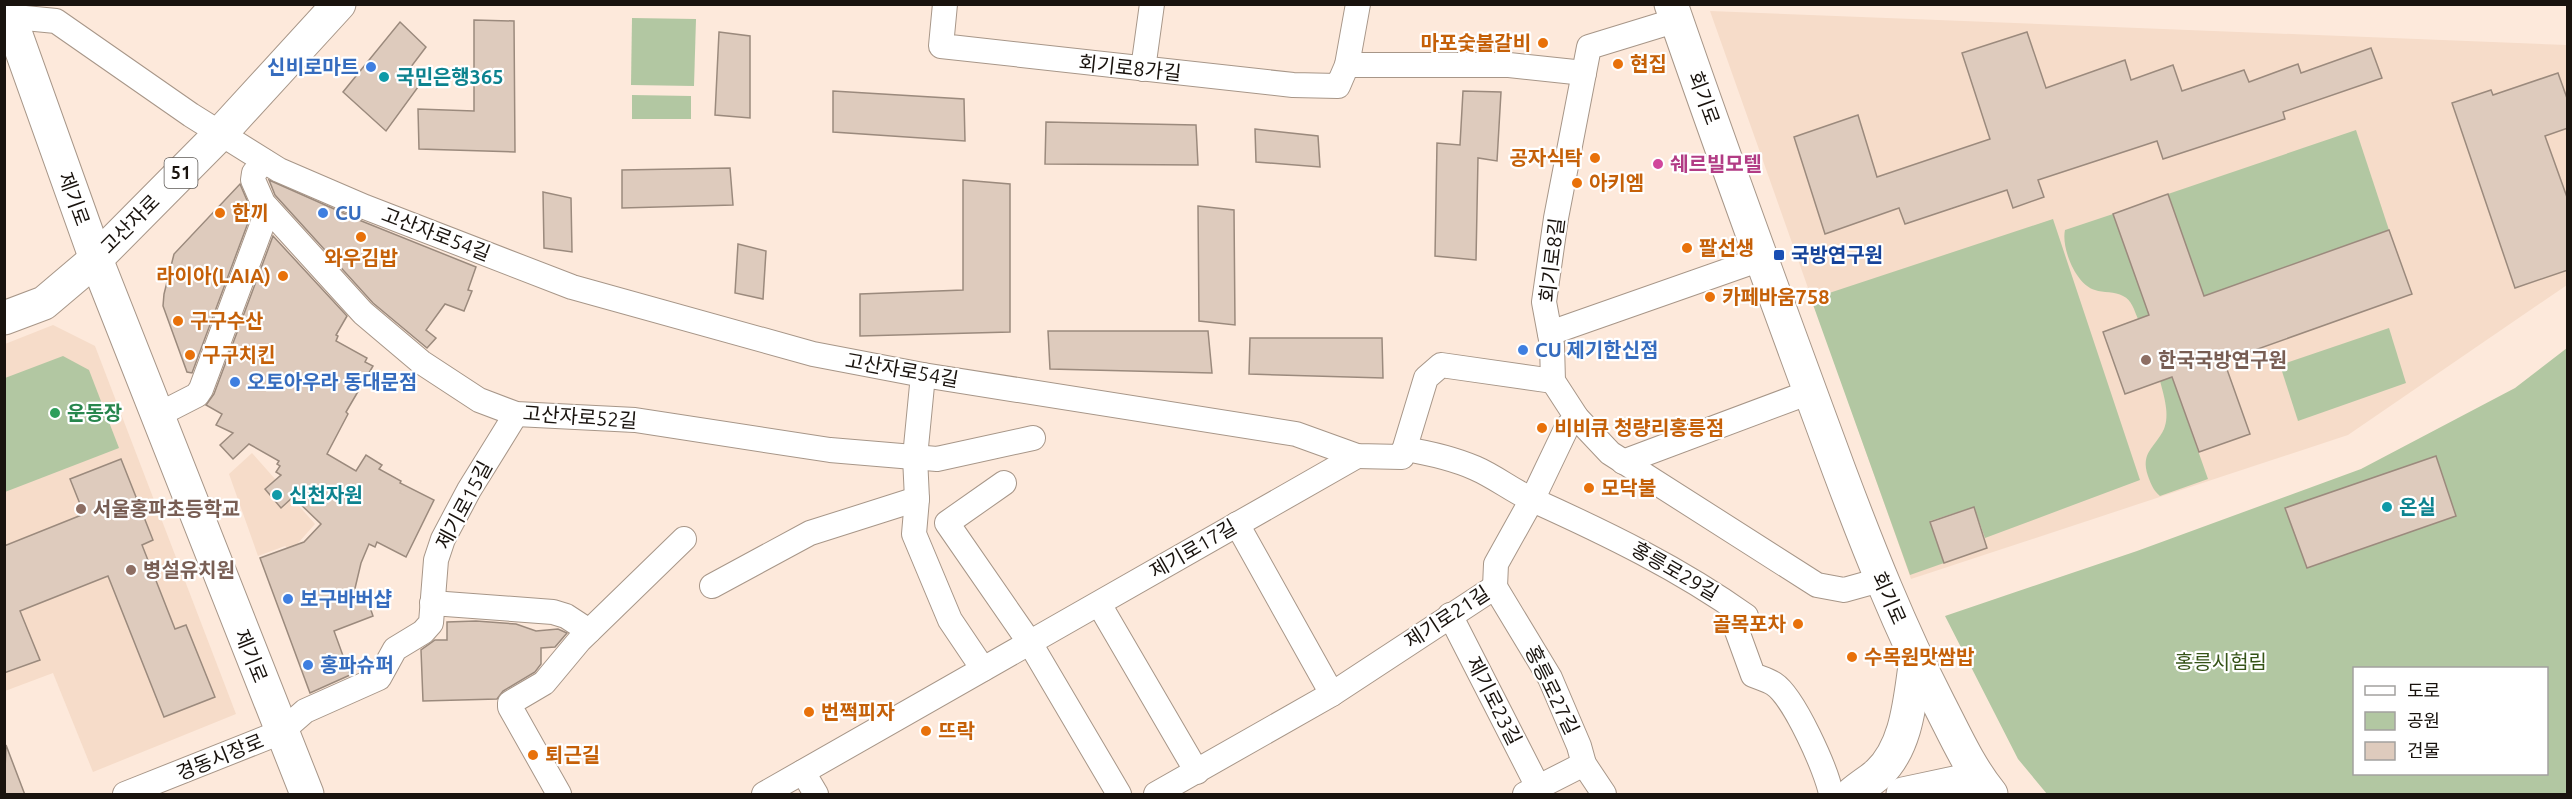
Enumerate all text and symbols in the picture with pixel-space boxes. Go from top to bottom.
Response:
place label: 마포숯불갈비 [1421,31,1531,54]
marker: 마포숯불갈비 [1536,36,1550,50]
street label: 회기로8가길 [1077,51,1183,84]
place label: 현집 [1630,52,1667,75]
place label: 신비로마트 [267,55,359,78]
marker: 현집 [1611,57,1625,71]
marker: 신비로마트 [364,60,378,74]
place label: 국민은행365 [396,65,503,88]
street label: 회기로 [1684,68,1725,128]
marker: 국민은행365 [377,70,391,84]
place label: 공자식탁 [1509,146,1583,169]
marker: 공자식탁 [1588,151,1602,165]
place label: 쉐르빌모텔 [1670,152,1762,175]
marker: 쉐르빌모텔 [1651,157,1665,171]
road number: 51 [164,158,198,188]
street label: 제기로 [54,169,95,229]
place label: 아키엠 [1589,171,1644,194]
marker: 아키엠 [1570,176,1584,190]
street label: 고산자로 [95,189,164,258]
place label: 한끼 [232,201,269,224]
place label: CU [335,201,362,224]
street label: 고산자로54길 [379,202,494,265]
marker: 한끼 [213,206,227,220]
marker: CU [316,206,330,220]
street label: 회기로8길 [1535,216,1568,303]
marker: 와우김밥 [354,230,368,244]
place label: 팔선생 [1699,236,1754,259]
marker: 팔선생 [1680,241,1694,255]
place label: 국방연구원 [1791,243,1883,266]
place label: 와우김밥 [324,246,398,269]
marker: 국방연구원 [1772,248,1786,262]
place label: 라이아(LAIA) [156,264,271,287]
marker: 라이아(LAIA) [276,269,290,283]
place label: 카페바움758 [1722,285,1829,308]
marker: 카페바움758 [1703,290,1717,304]
place label: 구구수산 [190,309,264,332]
marker: 구구수산 [171,314,185,328]
place label: CU 제기한신점 [1535,338,1659,361]
place label: 구구치킨 [202,343,276,366]
marker: CU 제기한신점 [1516,343,1530,357]
marker: 구구치킨 [183,348,197,362]
street label: 고산자로54길 [844,348,960,391]
place label: 한국국방연구원 [2158,348,2287,371]
marker: 한국국방연구원 [2139,353,2153,367]
place label: 오토아우라 동대문점 [247,370,417,393]
marker: 오토아우라 동대문점 [228,375,242,389]
place label: 운동장 [67,401,122,424]
street label: 고산자로52길 [522,401,638,432]
marker: 운동장 [48,406,62,420]
place label: 비비큐 청량리홍릉점 [1554,416,1724,439]
marker: 비비큐 청량리홍릉점 [1535,421,1549,435]
street label: 제기로15길 [431,457,496,553]
place label: 모닥불 [1601,476,1656,499]
marker: 모닥불 [1582,481,1596,495]
place label: 신천자원 [289,483,363,506]
marker: 신천자원 [270,488,284,502]
place label: 온실 [2399,495,2436,518]
place label: 서울홍파초등학교 [93,497,240,520]
marker: 온실 [2380,500,2394,514]
marker: 서울홍파초등학교 [74,502,88,516]
street label: 제기로17길 [1145,515,1240,583]
street label: 홍릉로29길 [1628,537,1723,605]
place label: 병설유치원 [143,558,235,581]
marker: 병설유치원 [124,563,138,577]
street label: 회기로 [1868,568,1911,628]
street label: 제기로21길 [1400,581,1493,652]
place label: 보구바버샵 [300,587,392,610]
marker: 보구바버샵 [281,592,295,606]
place label: 골목포차 [1712,612,1787,635]
marker: 골목포차 [1791,617,1805,631]
street label: 제기로 [230,626,272,686]
street label: 홍릉로27길 [1521,642,1584,738]
place label: 수목원맛쌈밥 [1864,645,1975,668]
marker: 수목원맛쌈밥 [1845,650,1859,664]
park label: 홍릉시험림 [2175,650,2267,673]
place label: 홍파슈퍼 [320,653,394,676]
street label: 제기로23길 [1462,653,1527,749]
marker: 홍파슈퍼 [301,658,315,672]
legend [2353,667,2548,775]
text: 도로 [2407,680,2440,700]
place label: 번쩍피자 [821,700,895,723]
marker: 번쩍피자 [802,705,816,719]
text: 공원 [2407,710,2440,730]
place label: 뜨락 [938,719,975,742]
marker: 뜨락 [919,724,933,738]
street label: 경동시장로 [173,729,267,784]
text: 건물 [2407,740,2440,760]
place label: 퇴근길 [545,743,600,766]
marker: 퇴근길 [526,748,540,762]

